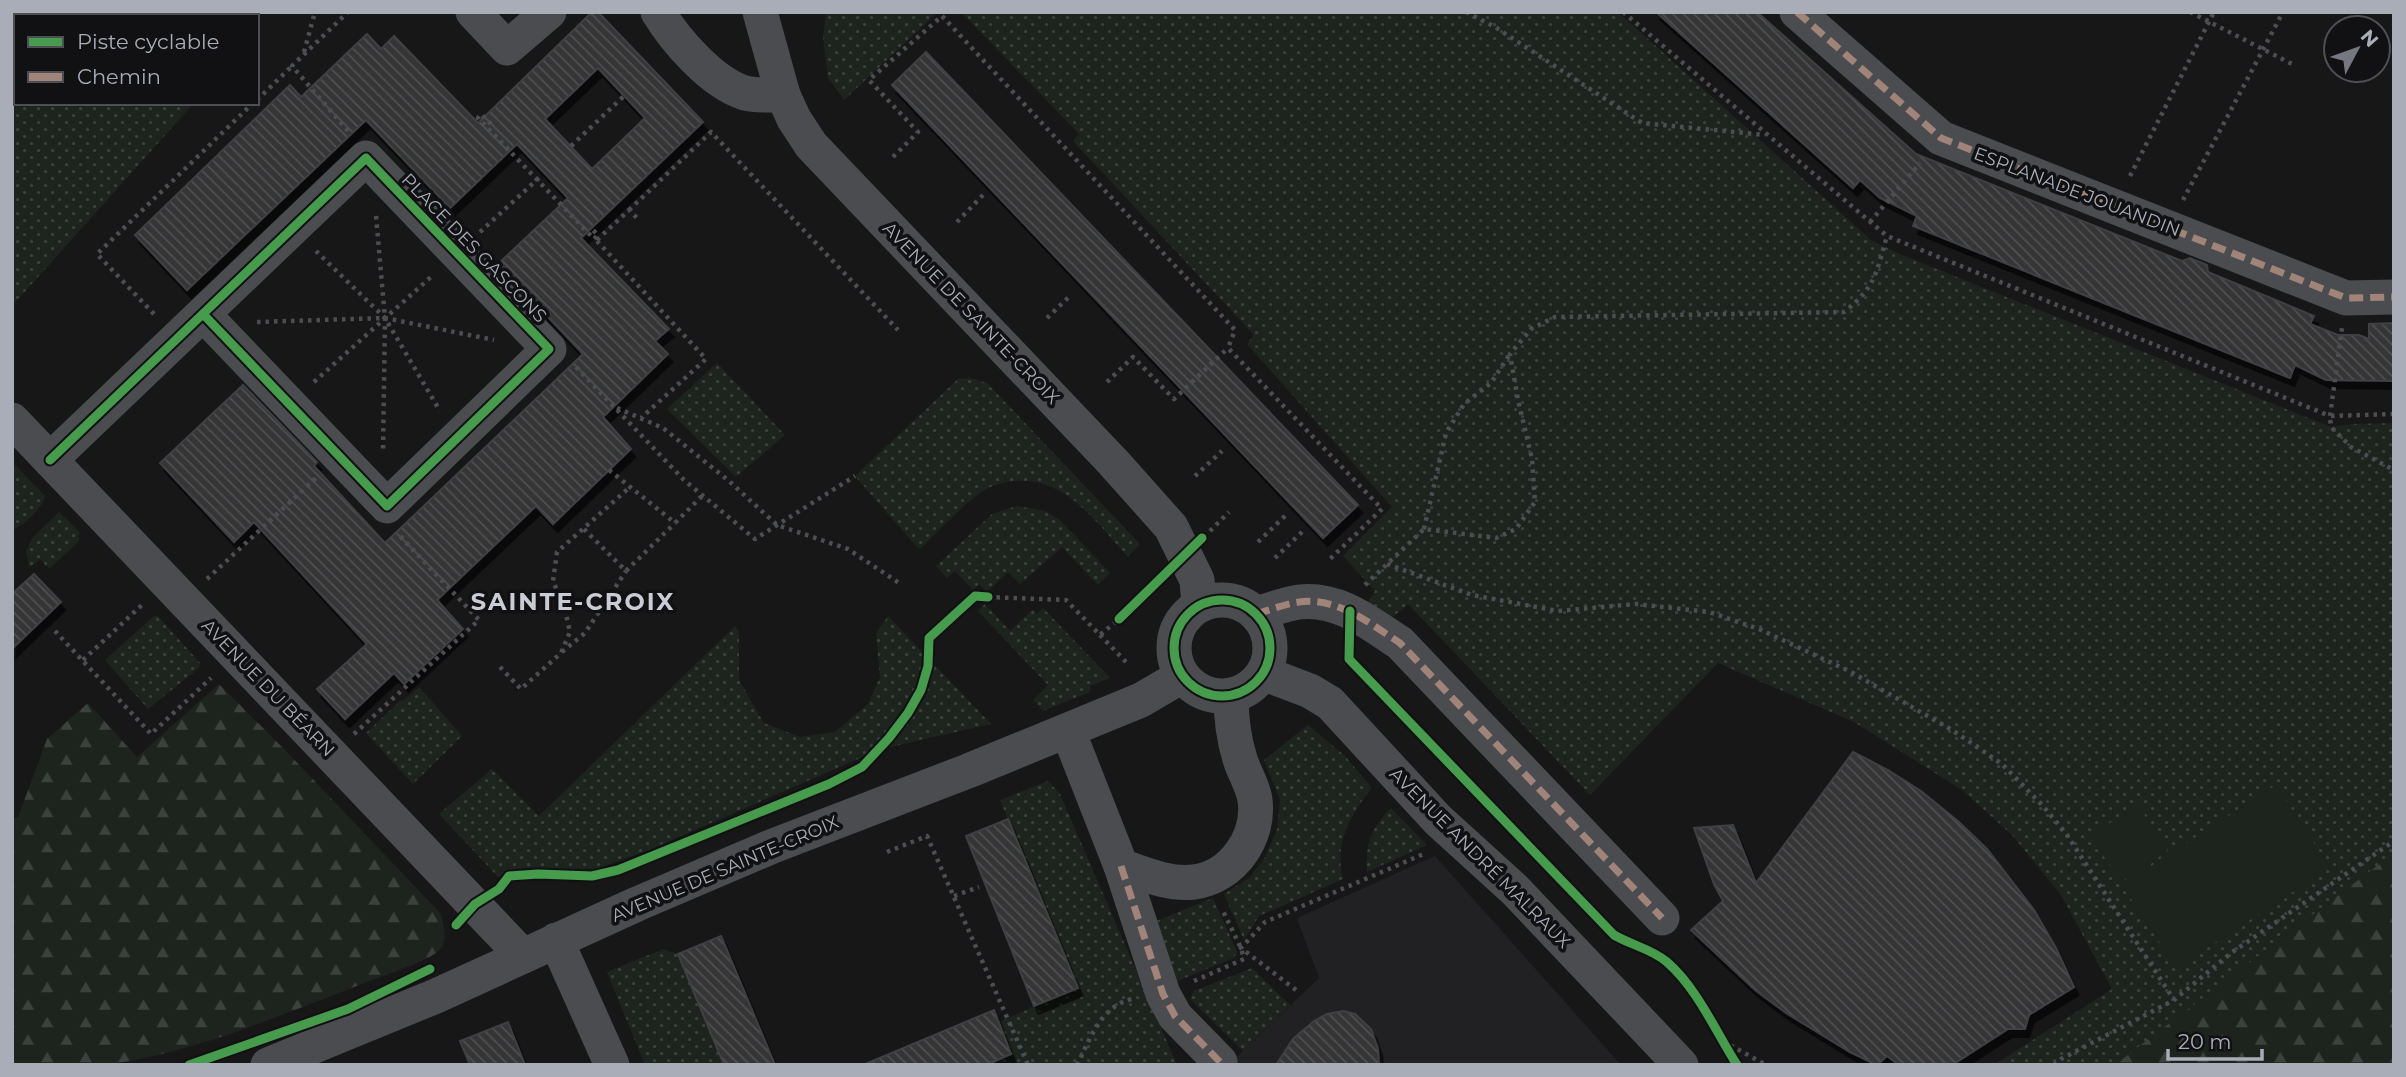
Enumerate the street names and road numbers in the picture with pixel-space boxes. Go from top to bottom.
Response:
street label: ESPLANADE JOUANDIN [1971,142,2183,242]
street label: PLACE DES GASCONS [397,169,551,327]
street label: AVENUE DE SAINTE-CROIX [878,217,1064,409]
street label: AVENUE DU BÉARN [197,615,339,761]
street label: AVENUE ANDRÉ MALRAUX [1385,763,1575,953]
street label: AVENUE DE SAINTE-CROIX [608,811,842,927]

